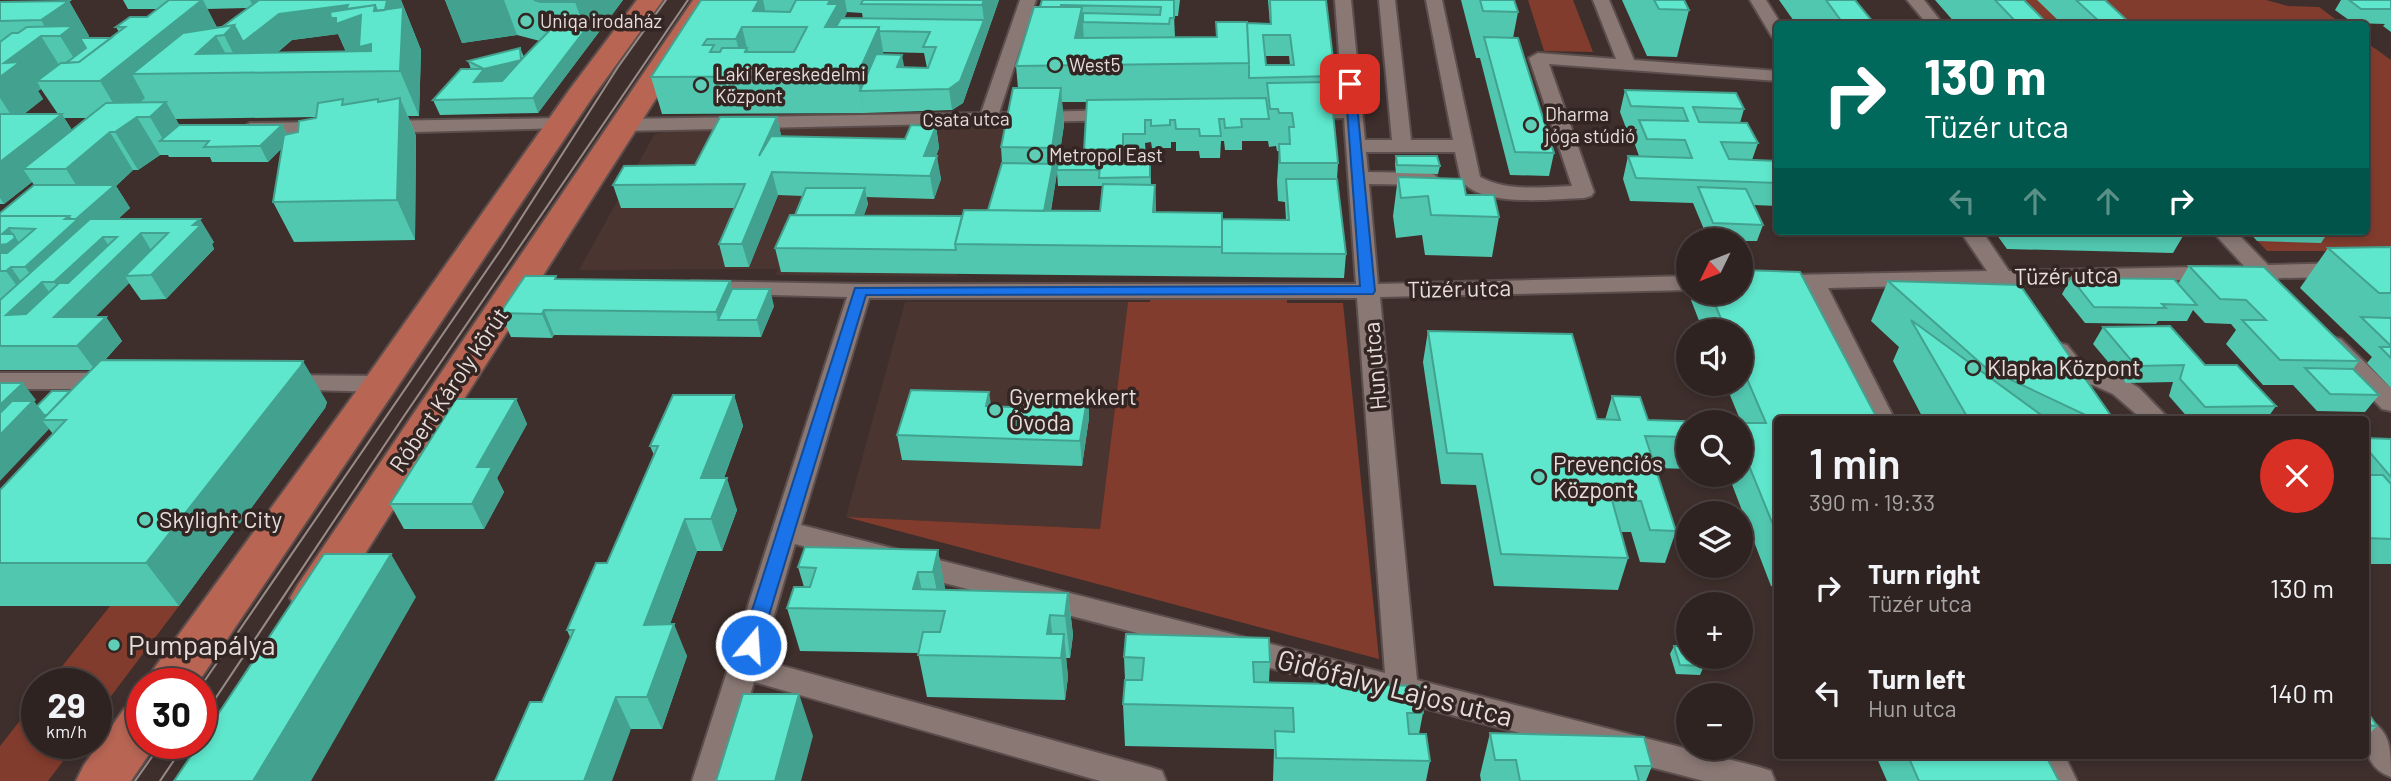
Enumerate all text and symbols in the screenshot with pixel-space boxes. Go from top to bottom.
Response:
place label: Uniqa irodaház [540,9,662,32]
marker: Uniqa irodaház [518,13,534,29]
text: 130 m [1924,46,2046,105]
icon: right [1809,49,1900,140]
place label: West5 [1069,53,1121,76]
pin [1320,54,1380,114]
marker: West5 [1047,57,1063,73]
place label: Laki Kereskedelmi Központ [715,62,866,107]
icon: arrive [1331,65,1369,103]
marker: Laki Kereskedelmi Központ [693,77,709,93]
place label: Dharma jóga stúdió [1544,102,1635,147]
street label: Csata utca [922,106,1010,131]
text: Tüzér utca [1924,106,2069,144]
marker: Dharma jóga stúdió [1523,117,1539,133]
place label: Metropol East [1049,143,1163,166]
marker: Metropol East [1027,147,1043,163]
icon: left [1943,182,1981,220]
icon: ahead [2016,182,2054,220]
icon: ahead [2089,182,2127,220]
icon: right [2162,182,2200,220]
north arrow [1676,228,1754,304]
map controls [1676,228,1753,760]
street label: Tüzér utca [2014,260,2118,290]
street label: Tüzér utca [1407,273,1511,303]
street label: Róbert Károly körút [383,302,514,477]
button: sound [1676,319,1753,396]
street label: Hun utca [1356,321,1392,411]
place label: Klapka Központ [1987,353,2141,381]
marker: Klapka Központ [1965,360,1981,376]
place label: Gyermekkert Óvoda [1009,382,1137,436]
marker: Gyermekkert Óvoda [987,402,1003,418]
button: search [1676,410,1753,487]
text: 1 min [1809,437,1901,487]
button: close [2260,439,2334,513]
place label: Prevenciós Központ [1553,449,1663,503]
marker: Prevenciós Központ [1531,469,1547,485]
text: 390 m · 19:33 [1809,488,1935,516]
button: layers [1676,501,1753,578]
place label: Skylight City [159,505,283,533]
marker: Skylight City [137,512,153,528]
text: Turn right [1868,558,1981,589]
icon: right [1809,569,1847,607]
text: 130 m [2270,572,2334,603]
text: Tüzér utca [1868,589,1972,617]
button: + [1676,592,1753,669]
position arrow [714,608,788,682]
place label: Pumpapálya [128,627,276,661]
marker: Pumpapálya [106,637,122,653]
street label: Gidófalvy Lajos utca [1274,641,1517,733]
text: Turn left [1868,663,1966,694]
speed limit sign: 30 [126,668,217,759]
icon: left [1809,674,1847,712]
text: 140 m [2269,677,2334,708]
text: 29 [47,683,86,725]
button: − [1676,683,1753,760]
text: Hun utca [1868,694,1956,722]
text: km/h [46,720,87,742]

